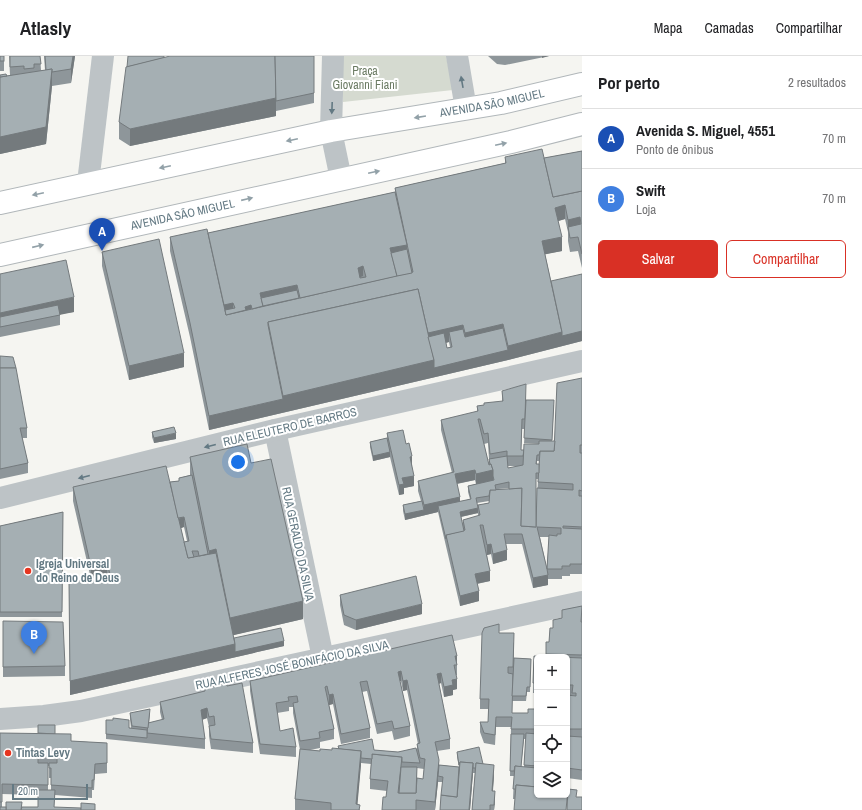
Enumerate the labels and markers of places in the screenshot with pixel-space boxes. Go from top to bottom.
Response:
pin: A [89,218,115,251]
place label: Igreja Universal do Reino de Deus [36,556,120,586]
marker: Igreja Universal do Reino de Deus [23,566,33,576]
pin: B [21,621,47,654]
place label: Tintas Levy [16,745,71,761]
marker: Tintas Levy [3,748,13,758]

